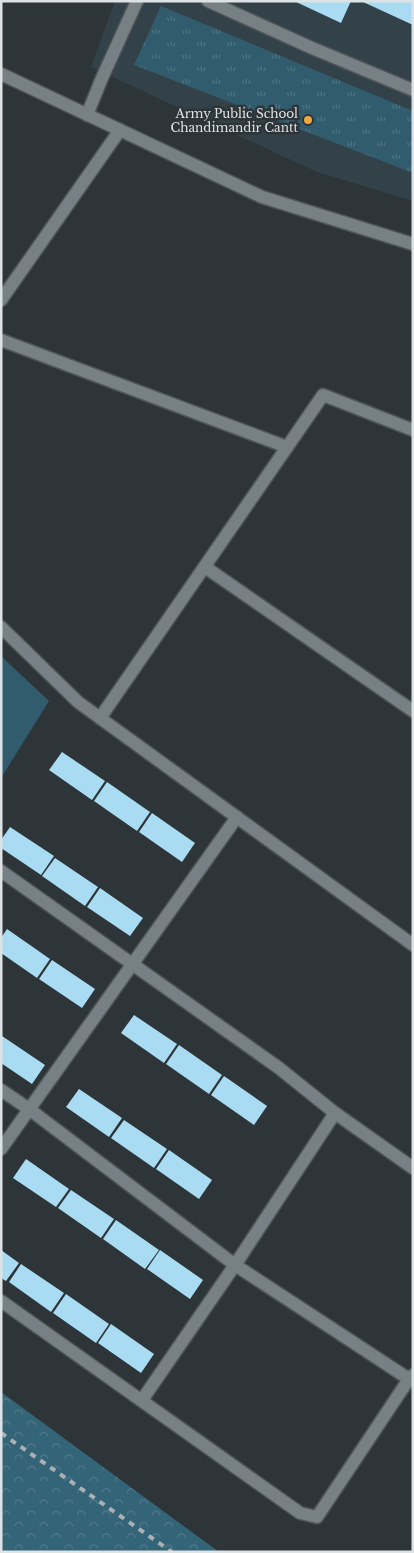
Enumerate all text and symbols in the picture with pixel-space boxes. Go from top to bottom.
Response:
place label: Army Public School Chandimandir Cantt [171,106,298,135]
marker: Army Public School Chandimandir Cantt [302,114,314,126]

